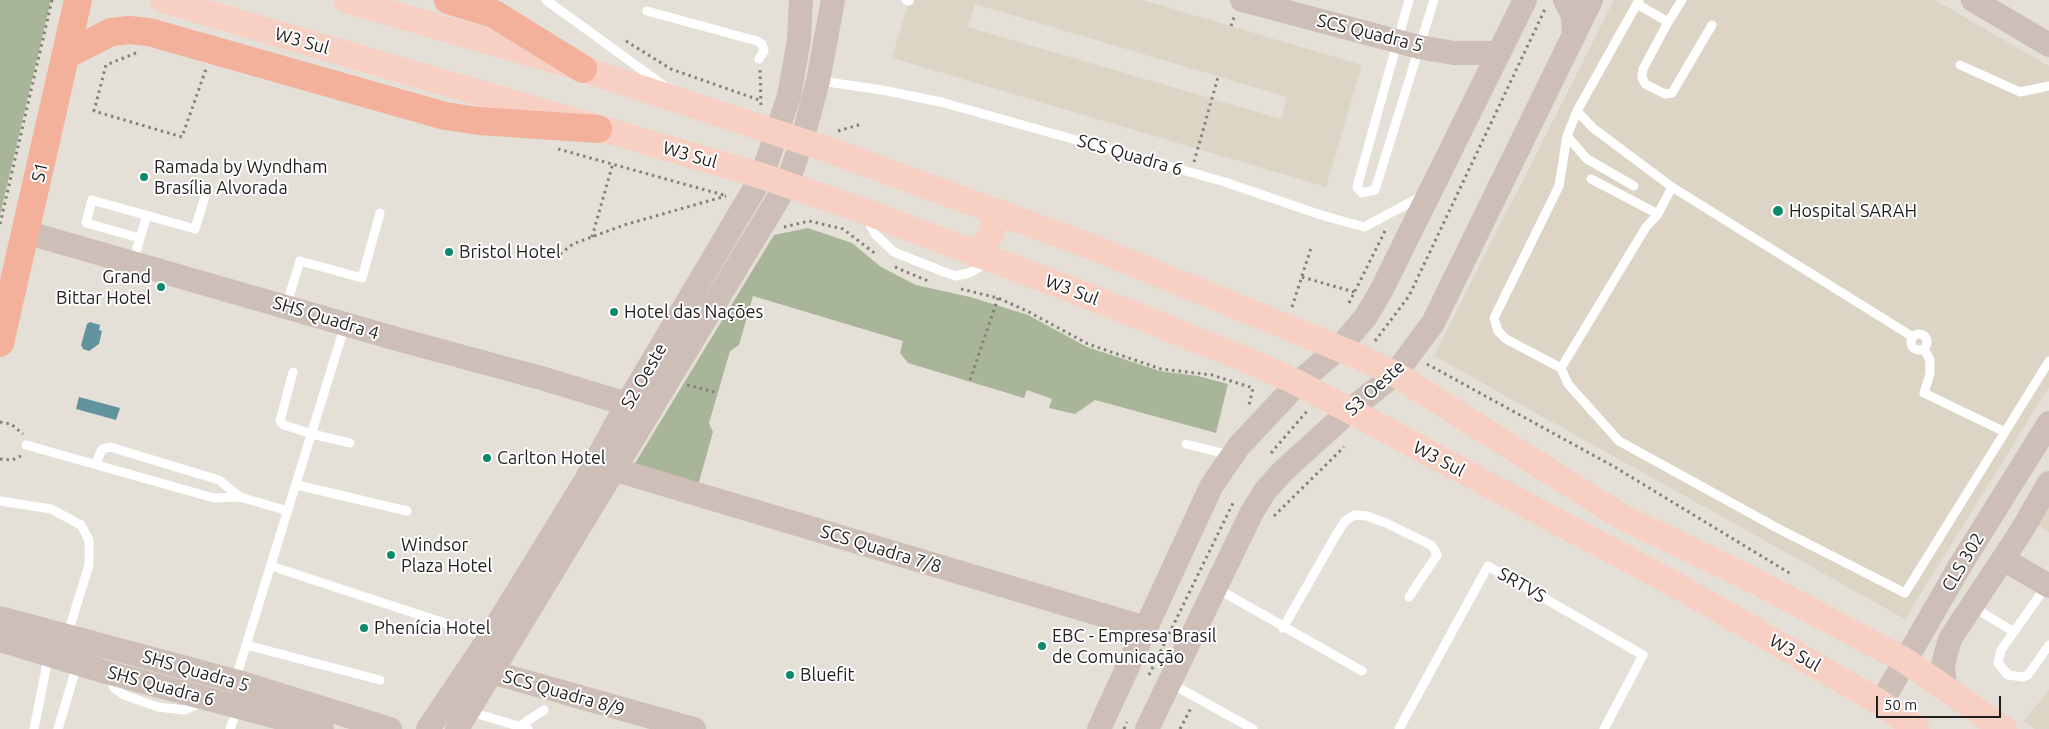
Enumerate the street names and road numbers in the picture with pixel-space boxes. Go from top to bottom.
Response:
street label: SCS Quadra 5 [1315,9,1425,57]
street label: W3 Sul [272,23,332,59]
street label: SCS Quadra 6 [1075,130,1185,180]
street label: W3 Sul [660,137,720,173]
street label: S1 [27,160,53,184]
street label: W3 Sul [1042,270,1102,310]
street label: SHS Quadra 4 [270,292,382,344]
street label: S2 Oeste [617,339,671,413]
street label: S3 Oeste [1341,356,1409,420]
street label: W3 Sul [1410,436,1468,482]
street label: SCS Quadra 7/8 [818,520,944,578]
street label: CLS 302 [1937,529,1989,595]
street label: SRTVS [1494,563,1550,607]
street label: W3 Sul [1766,630,1824,676]
street label: SHS Quadra 5 [140,645,252,697]
street label: SHS Quadra 6 [105,661,217,711]
street label: SCS Quadra 8/9 [501,665,627,721]

